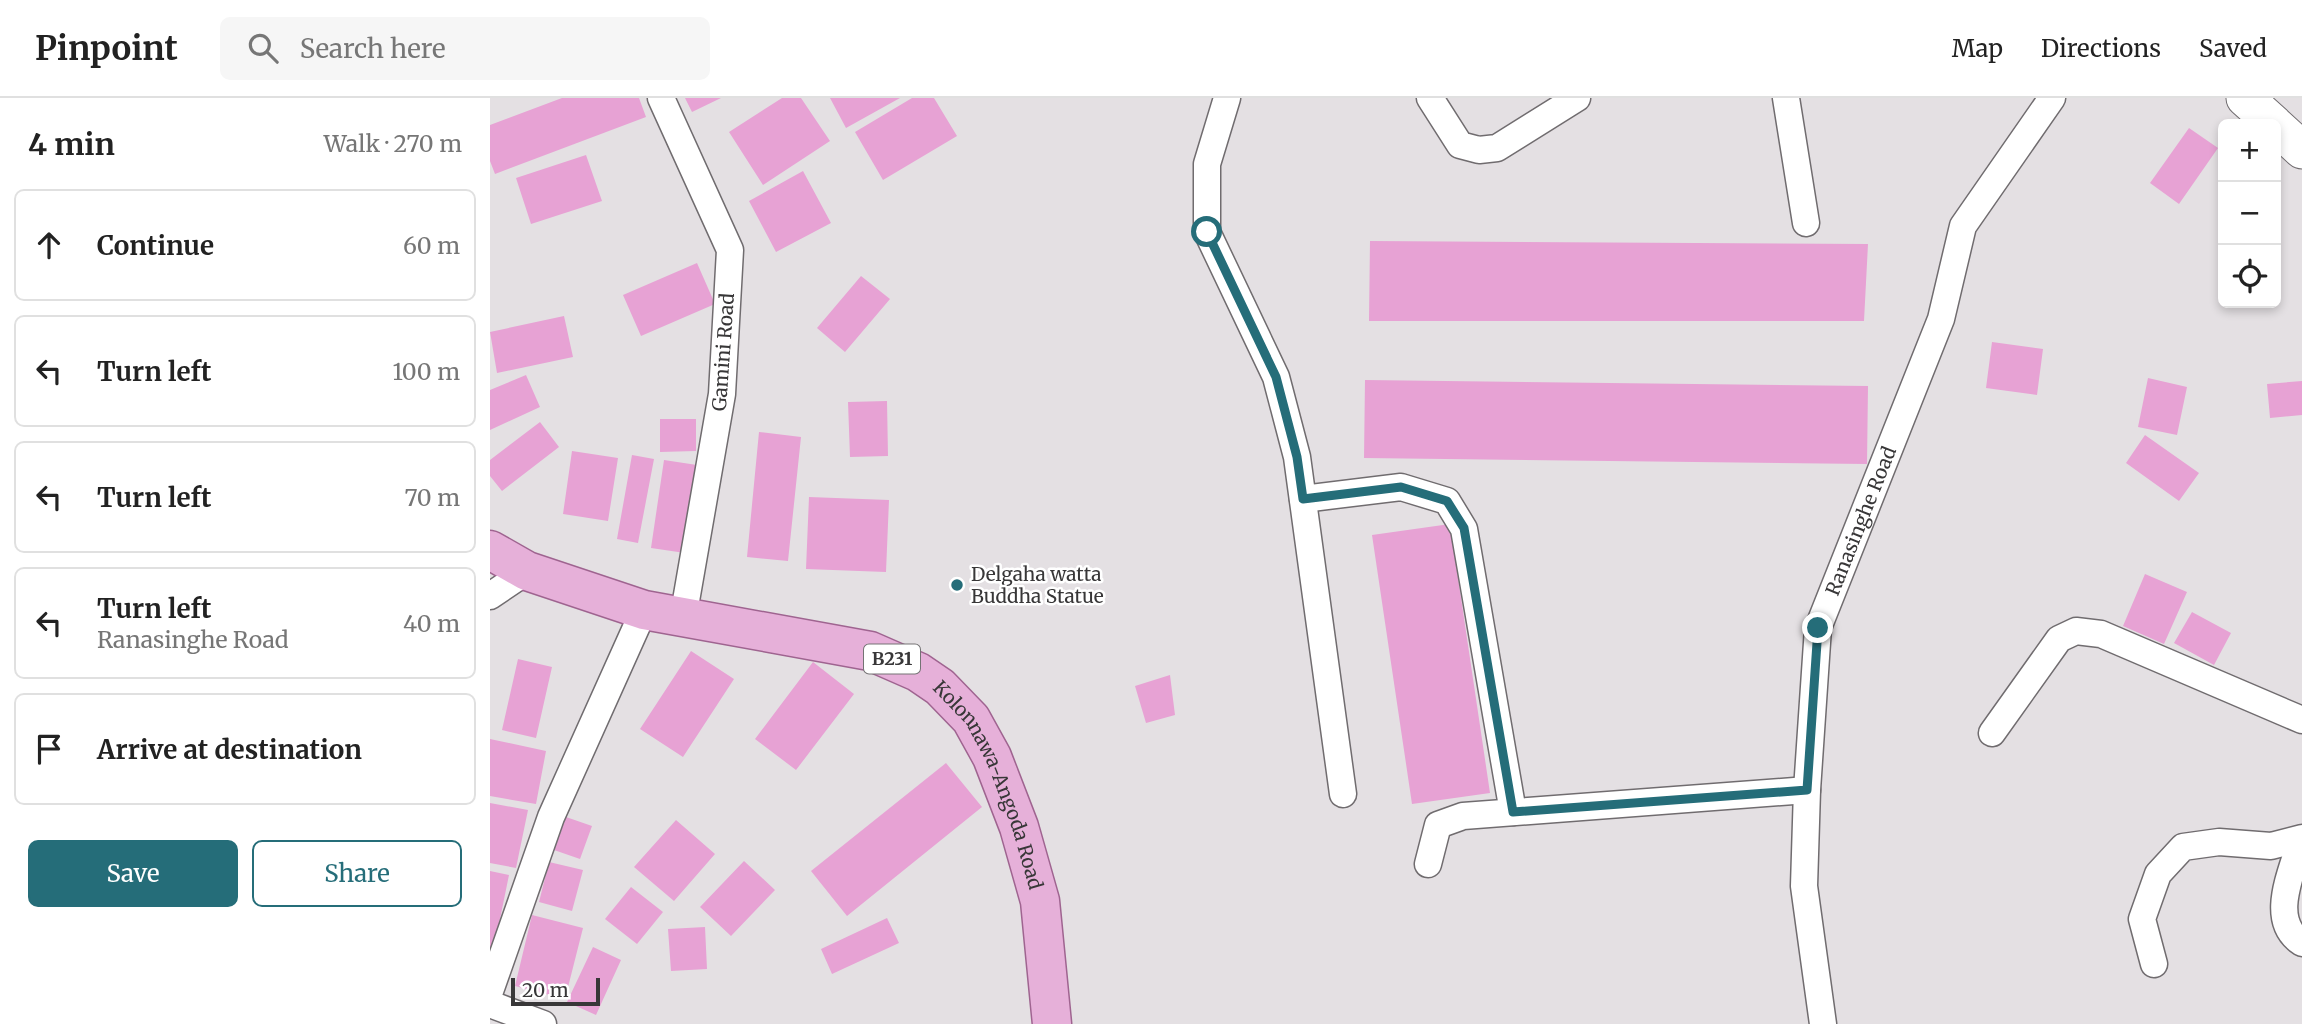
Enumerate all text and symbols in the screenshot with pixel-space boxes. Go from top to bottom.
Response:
search box [220,17,710,80]
text: Pinpoint [35,28,178,69]
icon: search [244,29,282,67]
text: Search here [300,32,446,65]
text: Map [1952,33,2003,64]
text: Directions [2041,33,2161,64]
text: Saved [2199,33,2267,64]
map controls [2218,119,2281,308]
button: + [2218,119,2281,182]
text: 4 min [28,125,115,163]
text: Walk · 270 m [324,129,462,158]
button: − [2218,182,2281,245]
route start [1191,216,1222,247]
icon: ahead [30,226,68,264]
text: Continue [97,229,214,262]
text: 60 m [403,231,460,260]
button: locate [2218,245,2281,308]
street label: Gamini Road [707,292,739,412]
icon: left [30,352,68,390]
text: Turn left [97,355,211,388]
text: 100 m [392,357,460,386]
street label: Ranasinghe Road [1820,443,1901,599]
icon: left [30,478,68,516]
text: Turn left [97,481,211,514]
text: 70 m [404,483,460,512]
place label: Delgaha watta Buddha Statue [971,562,1104,608]
marker: Delgaha watta Buddha Statue [949,577,965,593]
text: Turn left [97,592,211,625]
icon: left [30,604,68,642]
text: 40 m [403,609,460,638]
route end [1802,612,1833,643]
text: Ranasinghe Road [97,625,289,654]
road number: B231 [864,644,920,674]
street label: Kolonnawa-Angoda Road [928,675,1048,892]
icon: arrive [30,730,68,768]
text: Arrive at destination [97,733,362,766]
button: Save [28,840,238,907]
button: Share [252,840,462,907]
scale bar [511,975,600,1007]
text: 20 m [522,978,569,1002]

